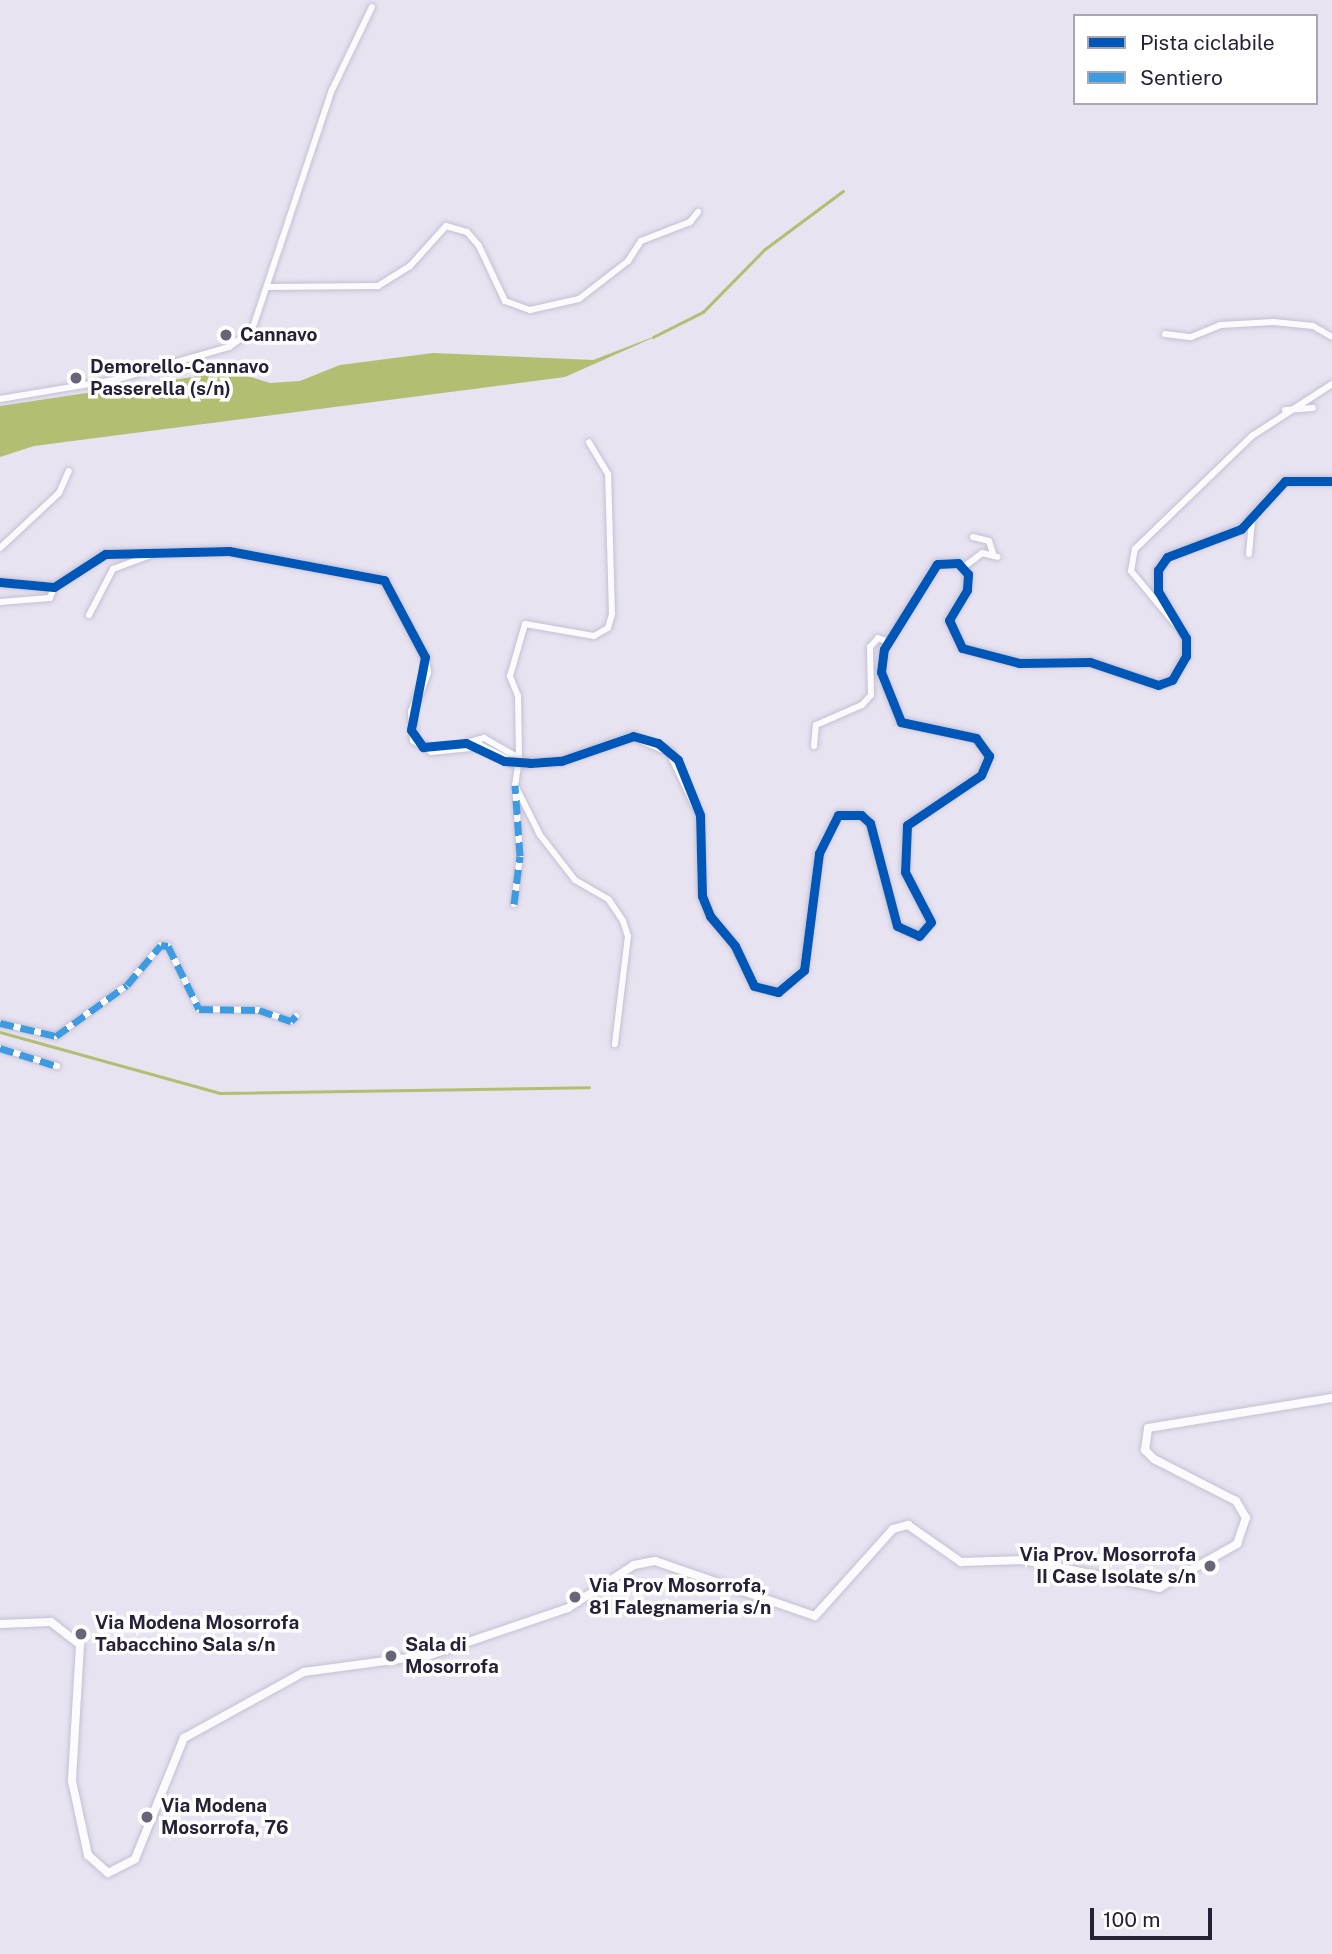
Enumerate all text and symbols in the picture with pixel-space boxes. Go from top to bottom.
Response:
legend [1073,14,1318,105]
text: Pista ciclabile [1140,30,1275,55]
text: Sentiero [1140,65,1223,90]
place label: Cannavo [240,324,318,346]
marker: Cannavo [218,327,234,343]
place label: Demorello-Cannavo Passerella (s/n) [90,356,269,400]
marker: Demorello-Cannavo Passerella (s/n) [68,370,84,386]
place label: Via Prov. Mosorrofa II Case Isolate s/n [1019,1544,1196,1588]
marker: Via Prov. Mosorrofa II Case Isolate s/n [1202,1558,1218,1574]
place label: Via Prov Mosorrofa, 81 Falegnameria s/n [589,1575,771,1619]
marker: Via Prov Mosorrofa, 81 Falegnameria s/n [567,1589,583,1605]
place label: Via Modena Mosorrofa Tabacchino Sala s/n [95,1612,299,1656]
marker: Via Modena Mosorrofa Tabacchino Sala s/n [73,1626,89,1642]
place label: Sala di Mosorrofa [405,1634,499,1678]
marker: Sala di Mosorrofa [383,1648,399,1664]
place label: Via Modena Mosorrofa, 76 [161,1795,289,1839]
marker: Via Modena Mosorrofa, 76 [139,1809,155,1825]
scale bar [1094,1895,1216,1939]
text: 100 m [1103,1907,1160,1932]

